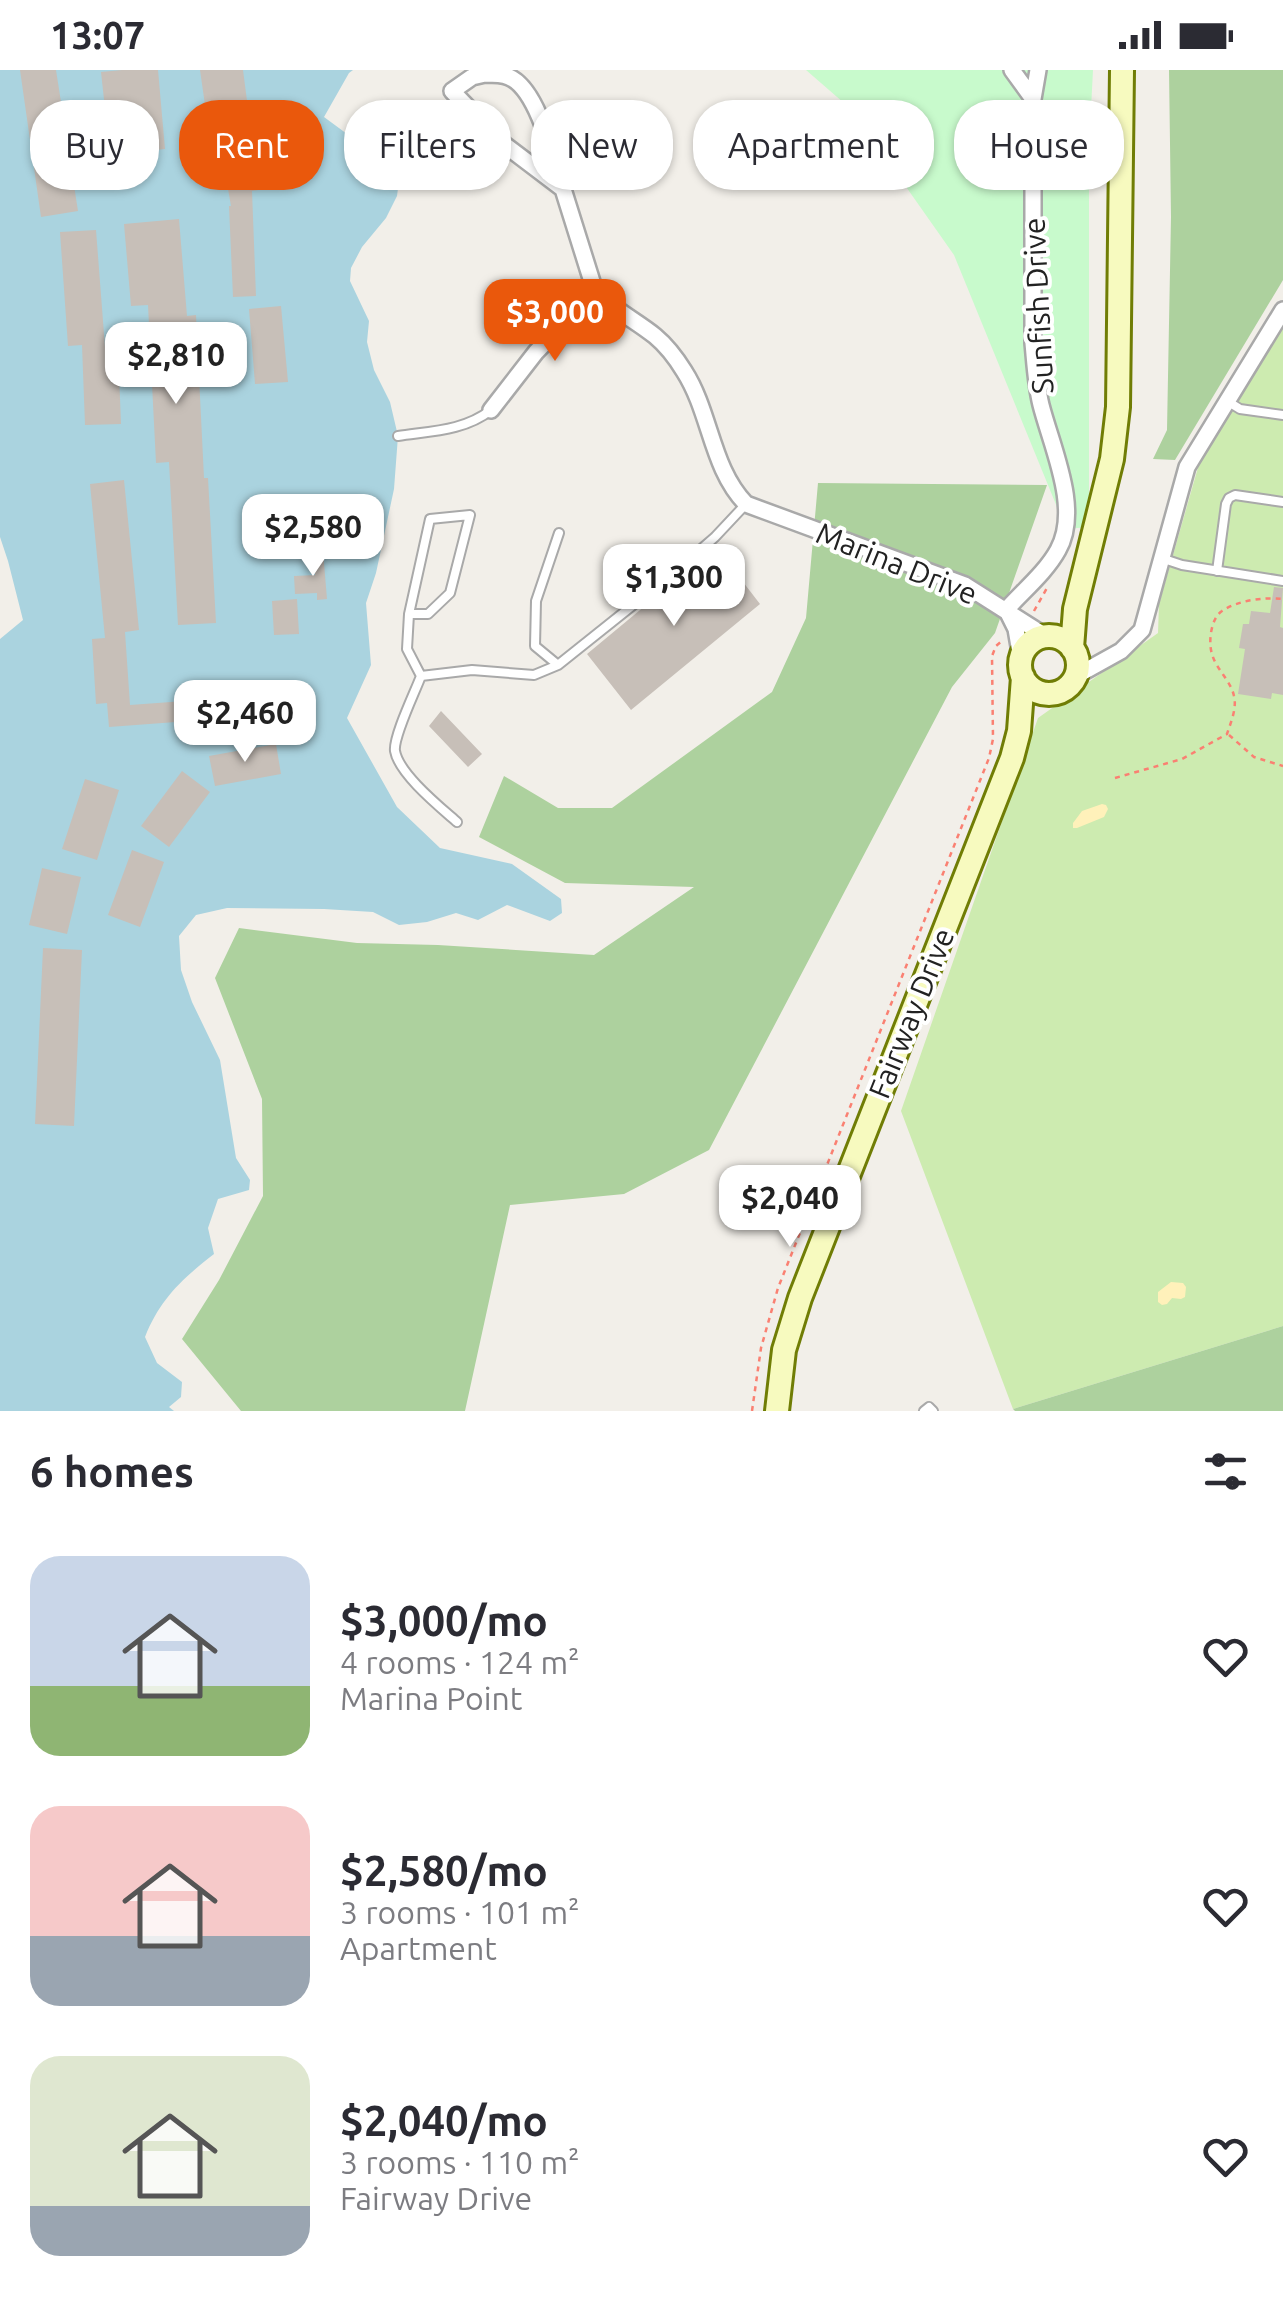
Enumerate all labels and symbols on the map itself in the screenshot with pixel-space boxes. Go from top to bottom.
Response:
street label: Sunfish Drive [1016,217,1060,395]
pin: $3,000 [474,279,636,364]
pin: $2,810 [95,322,257,407]
pin: $2,580 [232,494,394,579]
street label: Marina Drive [812,515,982,611]
pin: $1,300 [593,544,755,629]
pin: $2,460 [164,680,326,765]
street label: Fairway Drive [861,923,961,1103]
pin: $2,040 [709,1165,871,1250]

